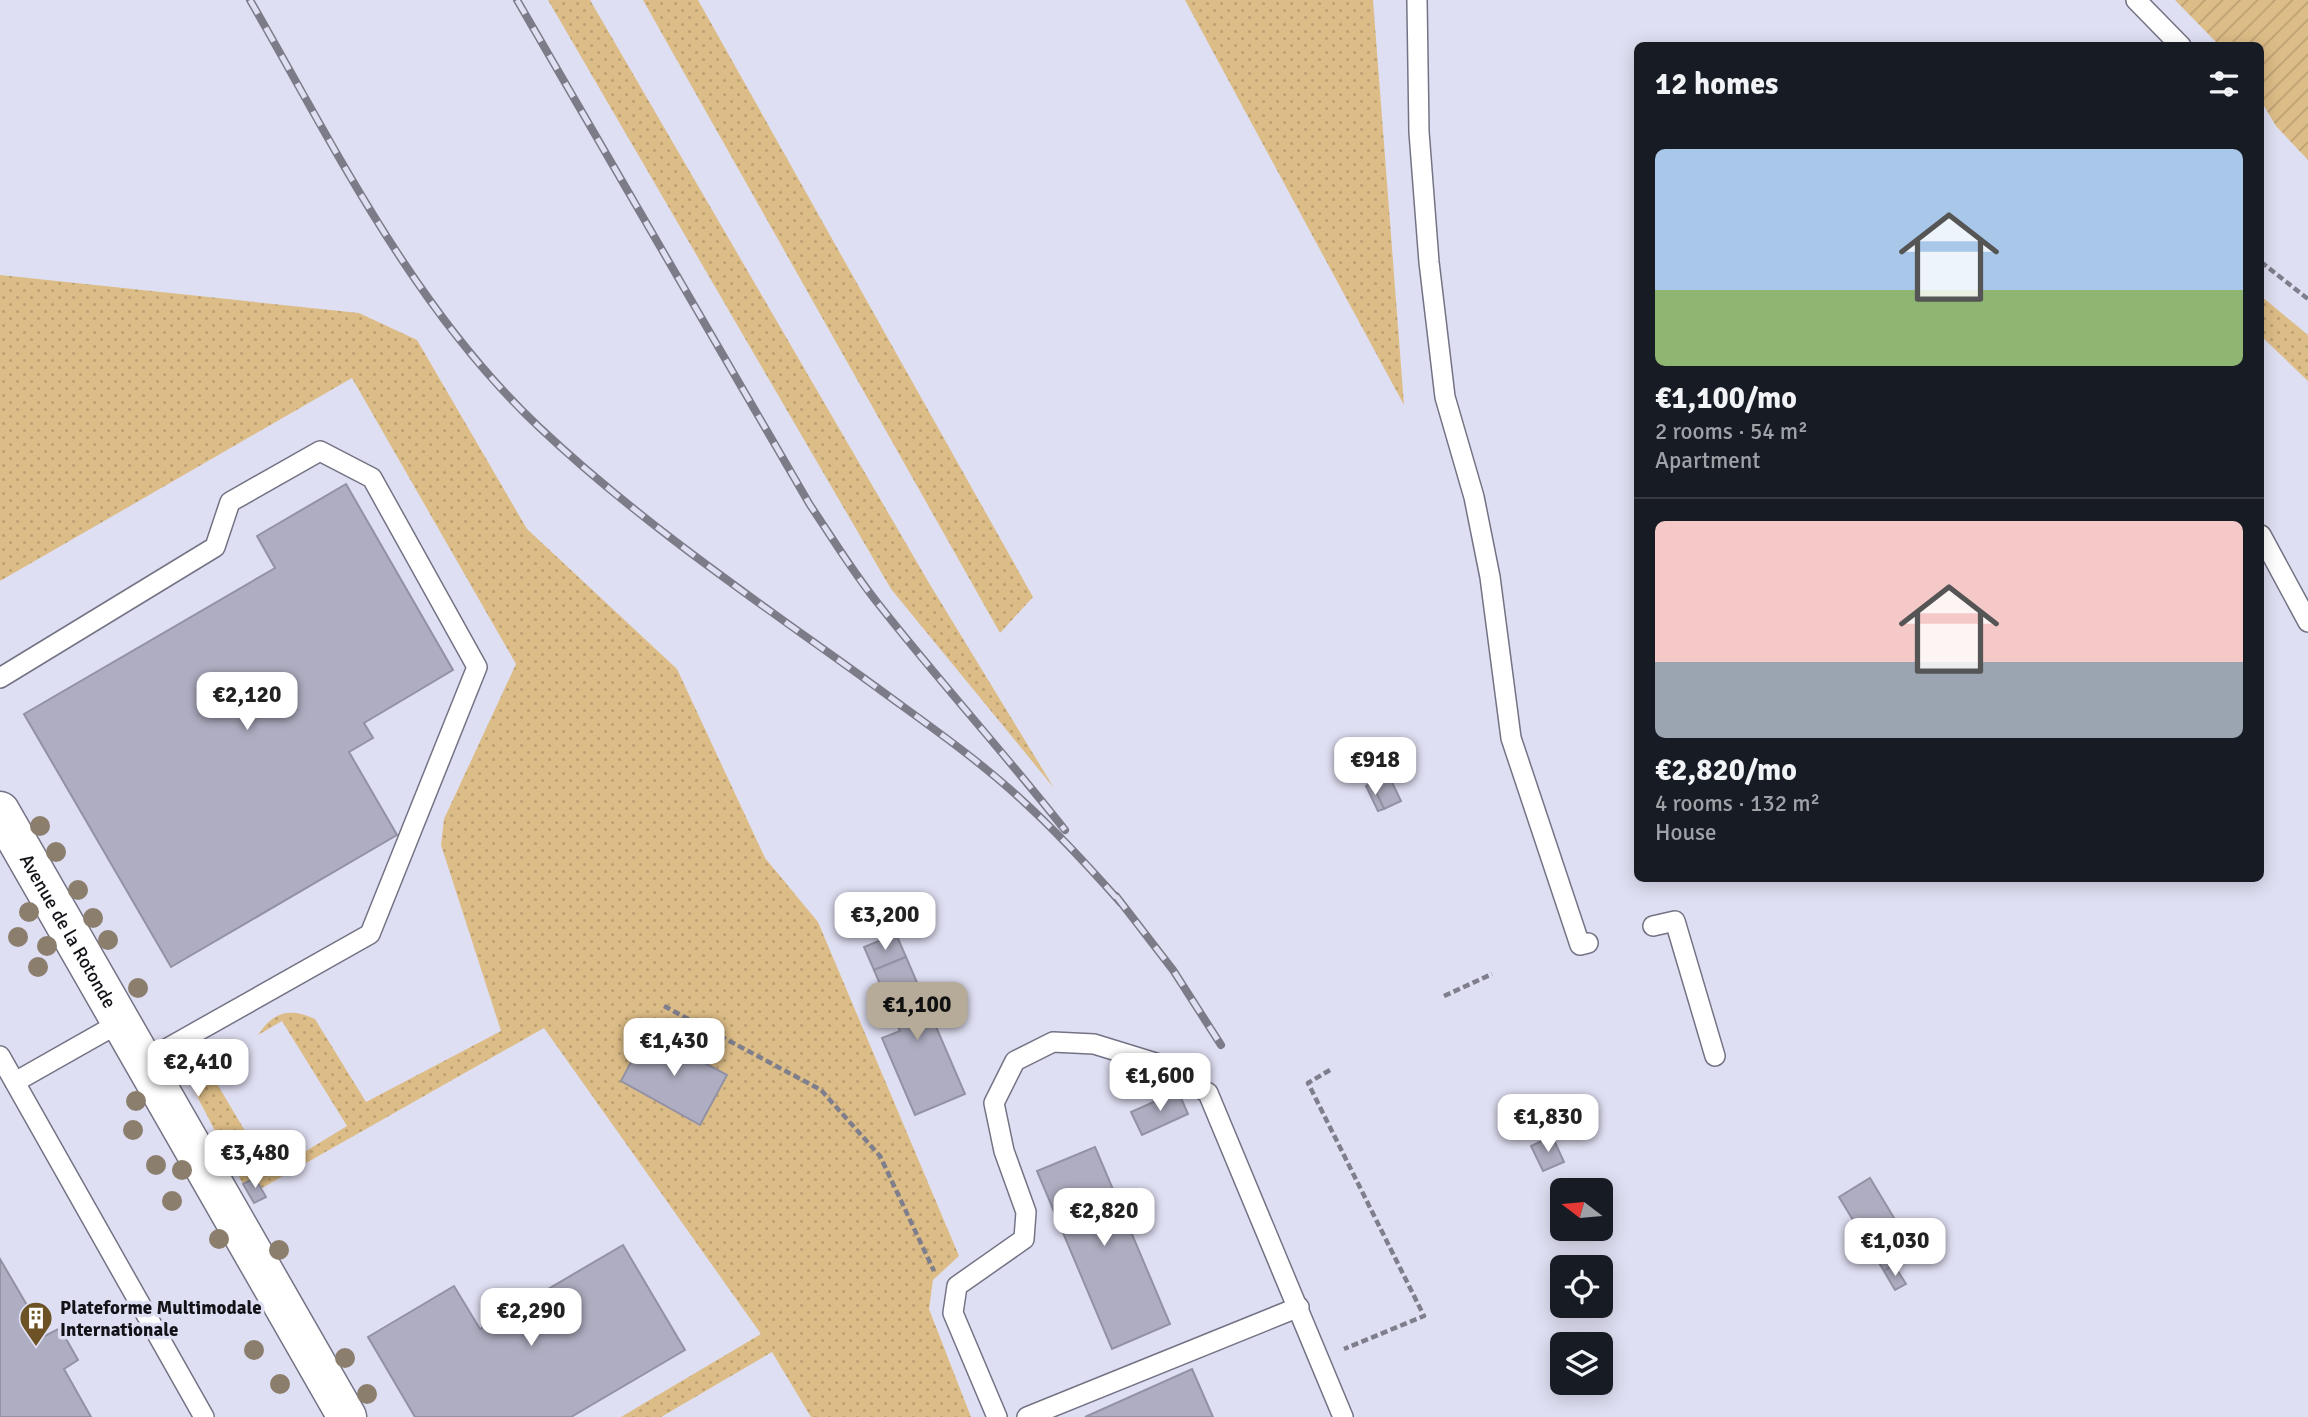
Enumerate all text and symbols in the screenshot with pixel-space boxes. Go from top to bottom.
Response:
icon: filters [2205,65,2243,103]
text: 12 homes [1655,66,1778,103]
icon: home [1886,194,2012,320]
text: €1,100/mo [1655,380,1797,417]
text: 2 rooms · 54 m² [1655,417,1808,446]
text: Apartment [1655,446,1760,475]
icon: home [1886,566,2012,692]
pin: €2,120 [190,672,304,732]
text: €2,120 [213,680,281,709]
pin: €918 [1334,738,1416,797]
text: €918 [1350,745,1400,774]
text: €2,820/mo [1655,752,1797,789]
text: 4 rooms · 132 m² [1655,789,1820,818]
text: House [1655,818,1717,847]
street label: Avenue de la Rotonde [14,850,121,1013]
pin: €3,200 [828,892,942,952]
text: €3,200 [851,900,919,929]
pin: €1,100 [860,982,974,1042]
text: €1,100 [883,990,951,1019]
pin: €1,430 [617,1018,731,1078]
text: €1,430 [640,1026,708,1055]
pin: €2,410 [141,1040,255,1099]
text: €2,410 [164,1047,232,1076]
pin: €1,600 [1103,1054,1217,1113]
text: €1,600 [1126,1061,1194,1090]
pin: €1,830 [1491,1094,1605,1154]
text: €1,830 [1514,1102,1582,1131]
pin: €3,480 [198,1130,312,1190]
text: €3,480 [221,1138,289,1167]
north arrow [1550,1178,1614,1241]
map controls [1550,1178,1613,1395]
pin: €2,820 [1047,1188,1161,1248]
text: €2,820 [1070,1196,1138,1225]
pin: €1,030 [1838,1218,1952,1278]
text: €1,030 [1861,1226,1929,1255]
button: locate [1550,1255,1613,1318]
pin: €2,290 [474,1288,588,1348]
place label: Plateforme Multimodale Internationale [60,1296,262,1342]
text: €2,290 [497,1296,565,1325]
building icon: Plateforme Multimodale Internationale [17,1299,55,1348]
button: layers [1550,1332,1613,1395]

